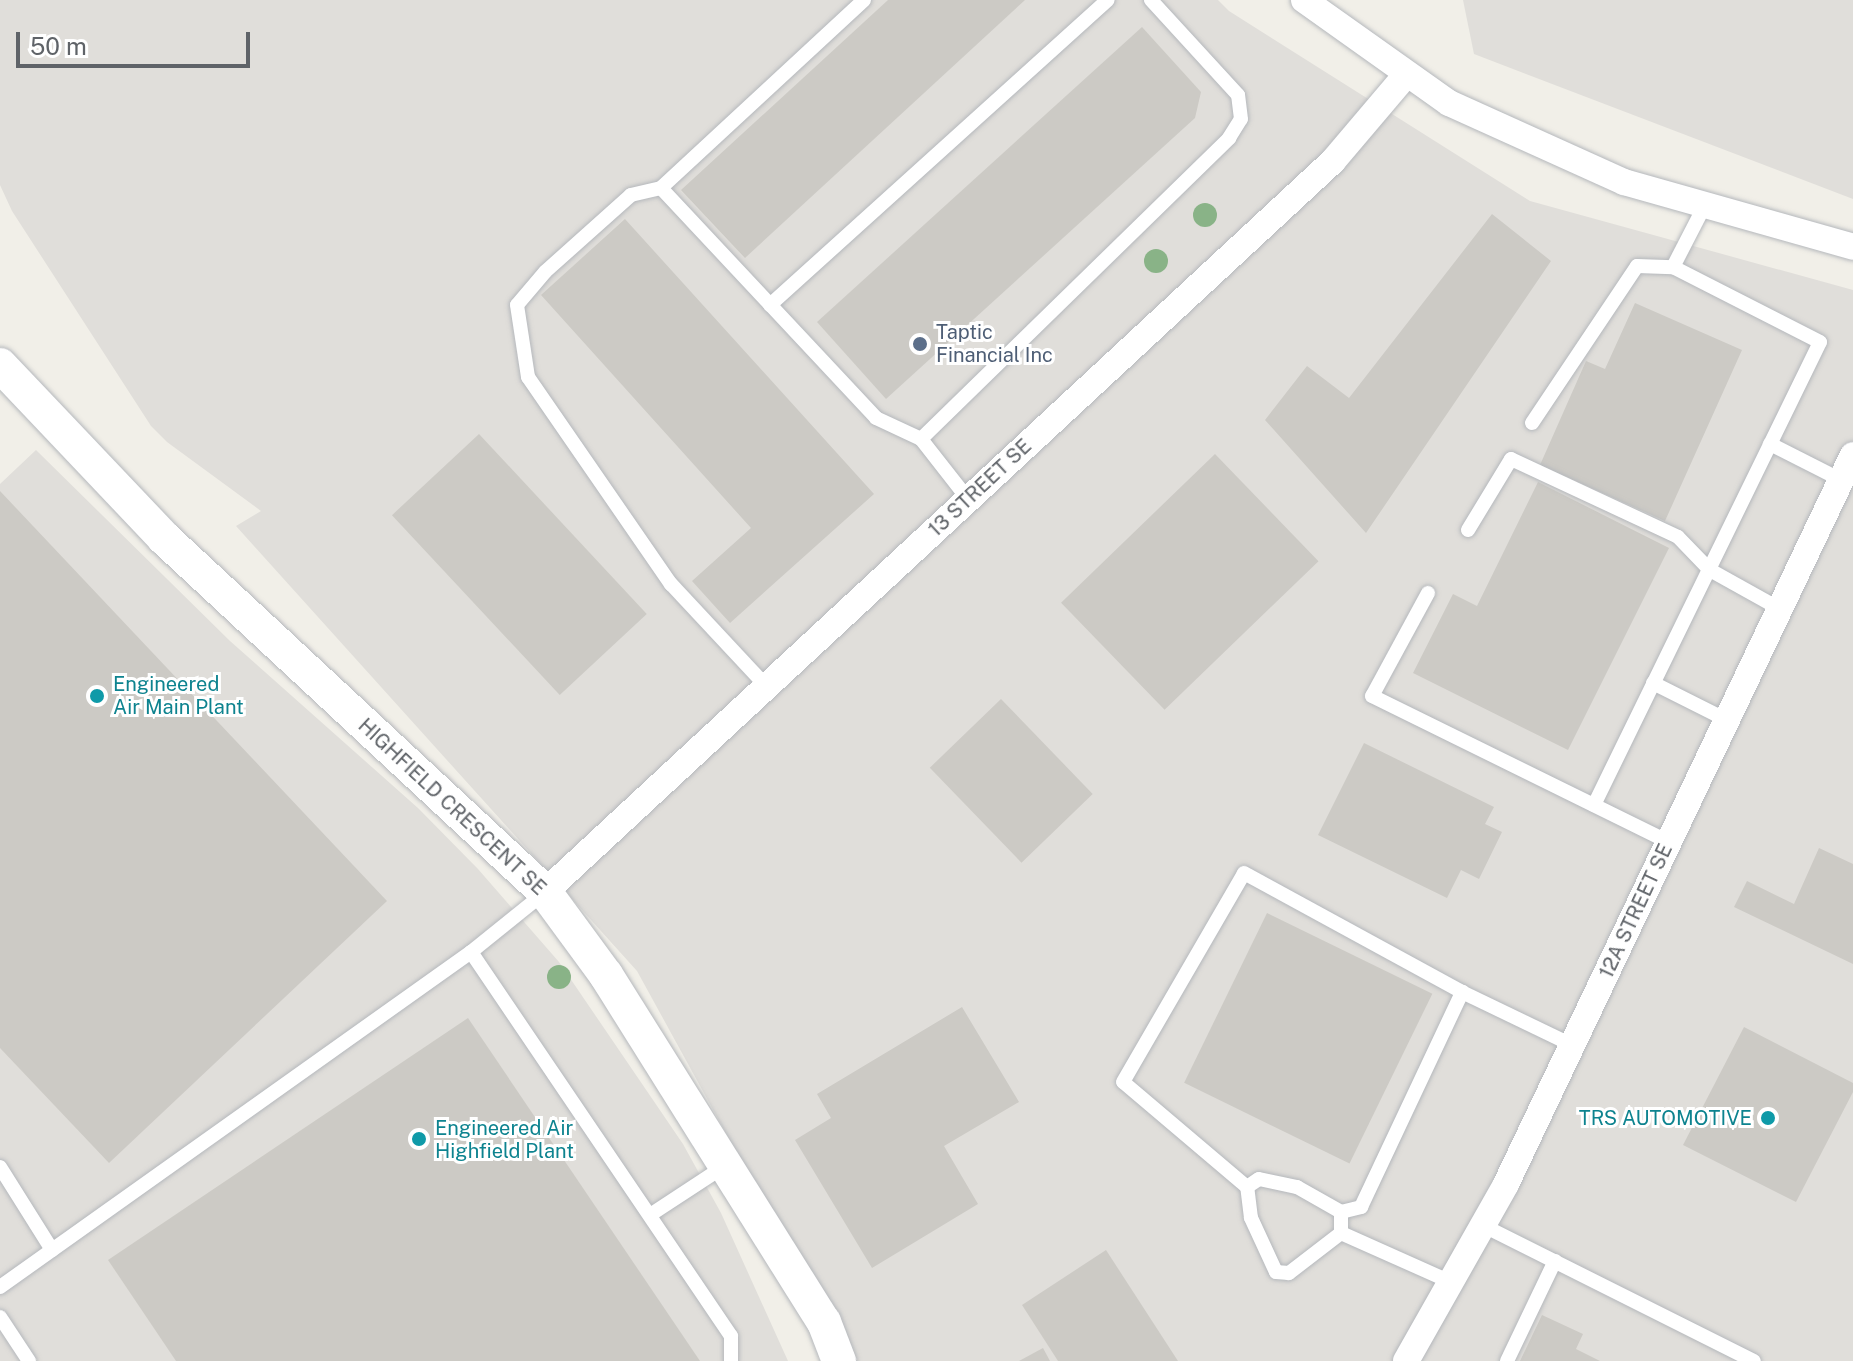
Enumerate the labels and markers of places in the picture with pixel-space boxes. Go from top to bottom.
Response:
place label: Taptic Financial Inc [936,320,1053,367]
marker: Taptic Financial Inc [911,335,929,353]
place label: Engineered Air Main Plant [113,672,244,719]
marker: Engineered Air Main Plant [88,687,106,705]
place label: TRS AUTOMOTIVE [1579,1106,1752,1130]
marker: TRS AUTOMOTIVE [1759,1109,1777,1127]
place label: Engineered Air Highfield Plant [435,1116,574,1163]
marker: Engineered Air Highfield Plant [410,1130,428,1148]

